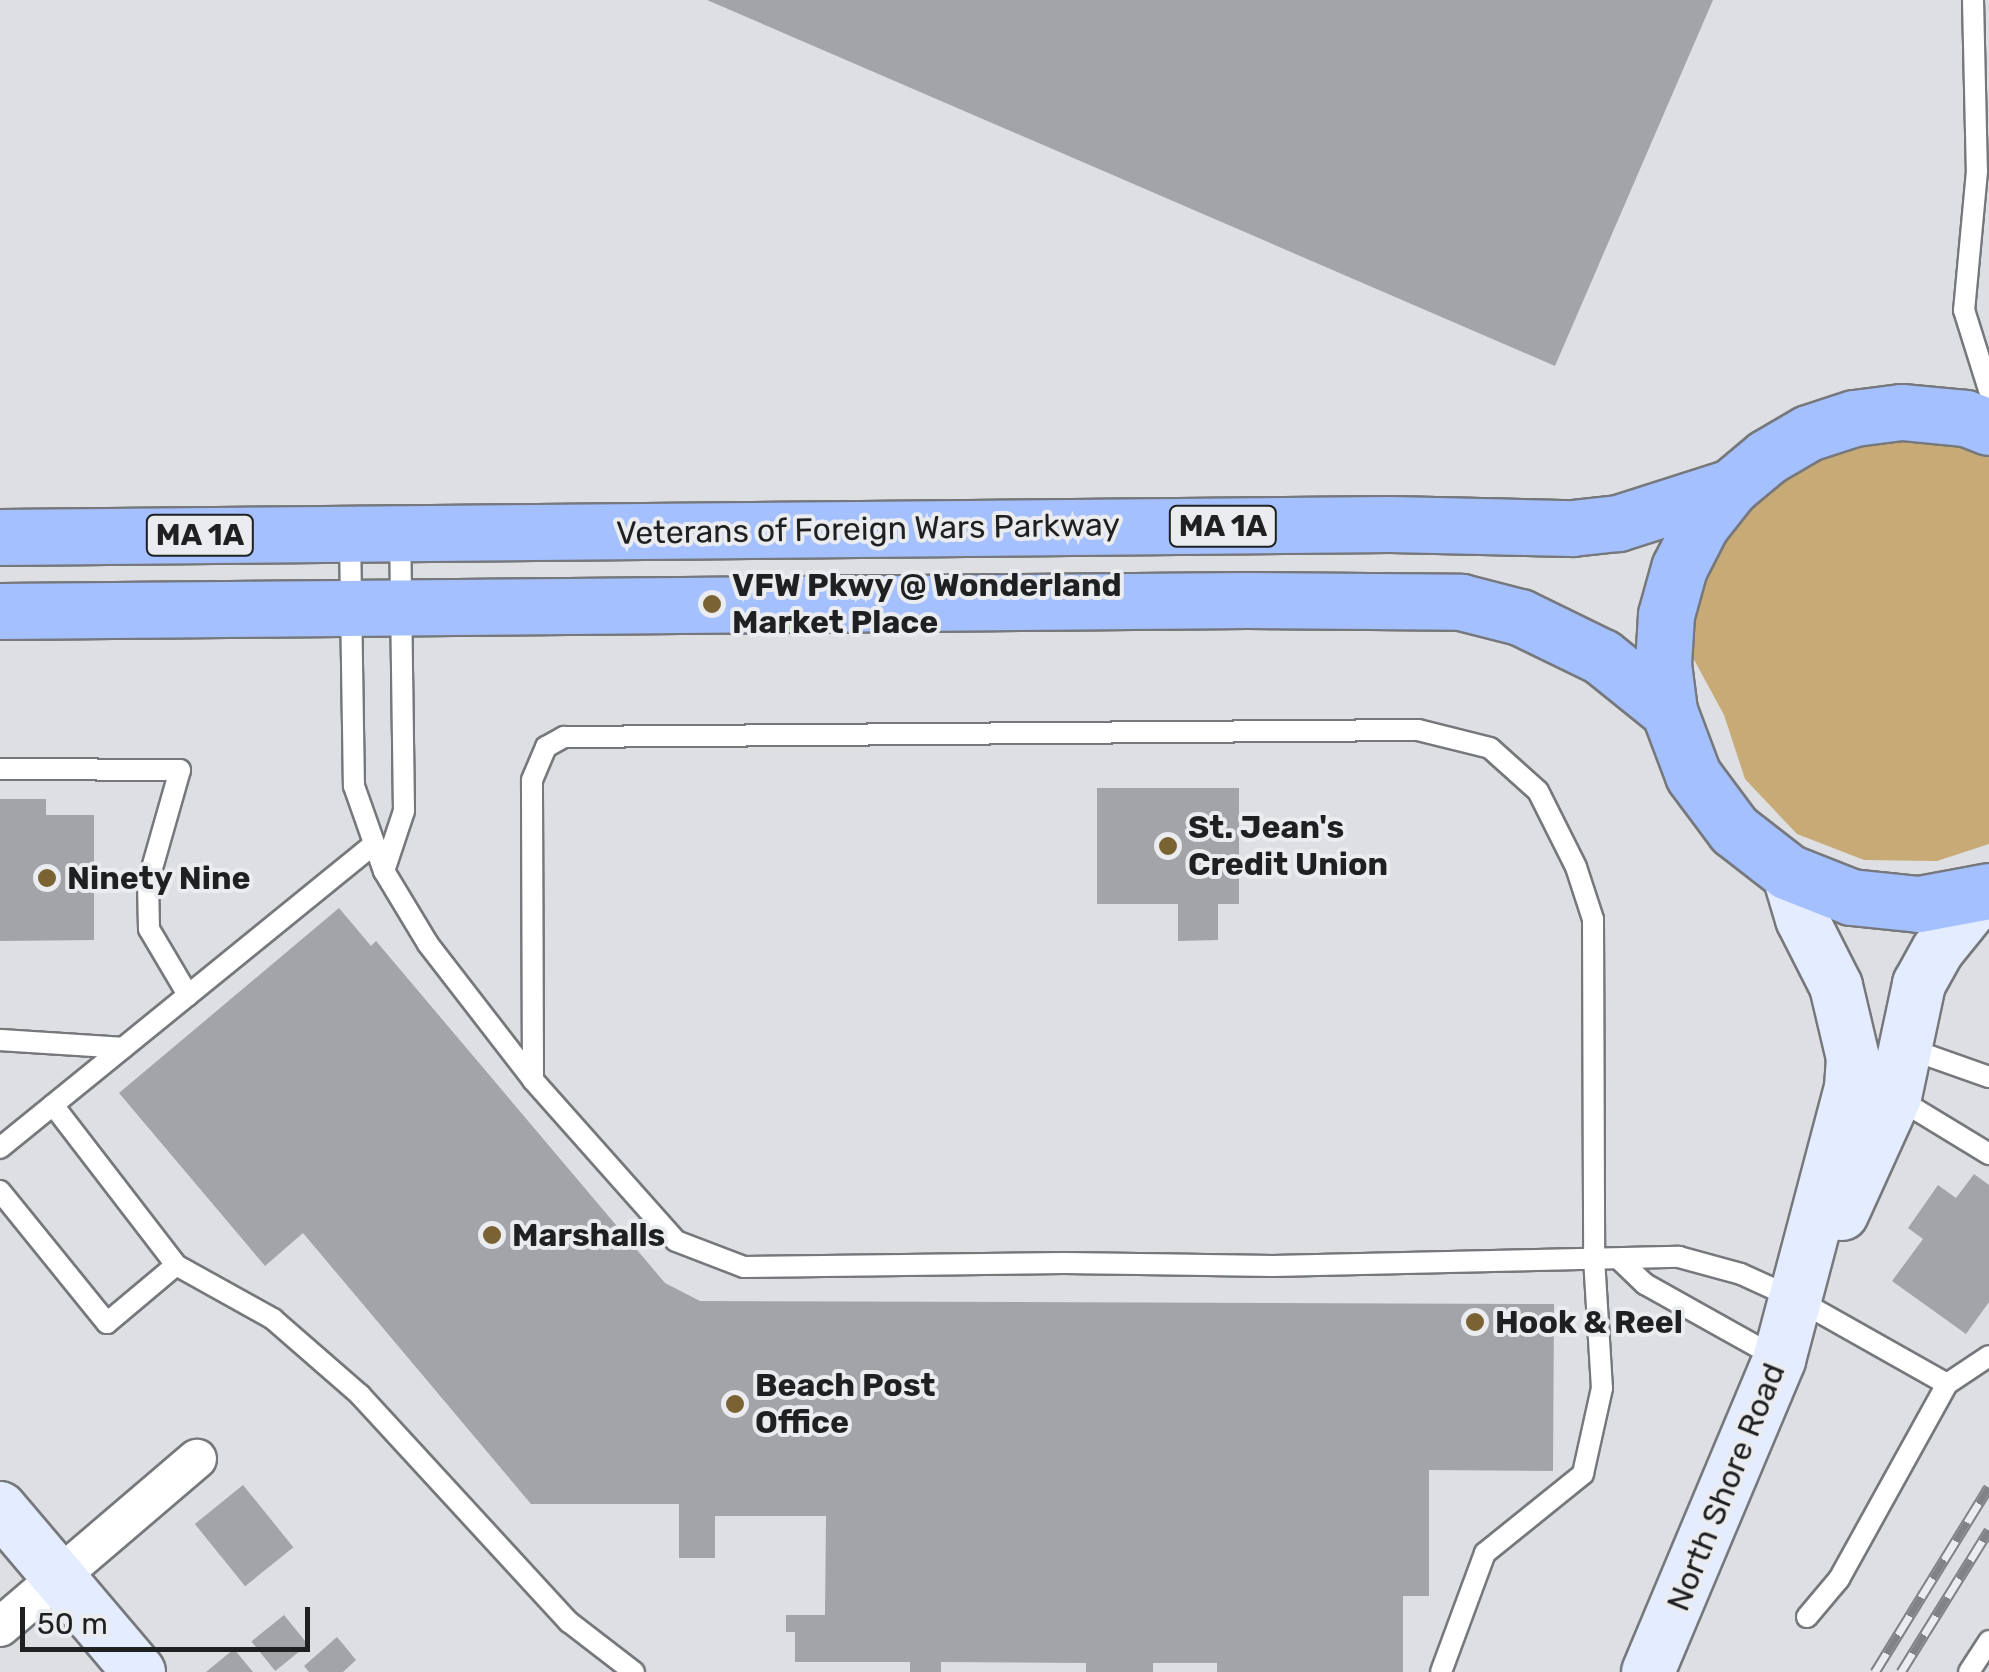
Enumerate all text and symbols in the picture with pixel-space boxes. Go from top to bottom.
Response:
road number: MA 1A [1168,501,1278,551]
street label: Veterans of Foreign Wars Parkway [615,505,1121,553]
road number: MA 1A [145,510,255,560]
place label: VFW Pkwy @ Wonderland Market Place [732,567,1123,642]
marker: VFW Pkwy @ Wonderland Market Place [701,593,723,615]
place label: St. Jean's Credit Union [1188,809,1388,884]
marker: St. Jean's Credit Union [1157,835,1179,857]
place label: Ninety Nine [67,859,251,897]
marker: Ninety Nine [36,867,58,889]
place label: Marshalls [512,1216,665,1254]
marker: Marshalls [481,1224,503,1246]
place label: Hook & Reel [1495,1303,1683,1341]
marker: Hook & Reel [1464,1311,1486,1333]
street label: North Shore Road [1659,1358,1793,1616]
place label: Beach Post Office [755,1367,935,1442]
marker: Beach Post Office [724,1393,746,1415]
scale bar [25,1587,315,1649]
text: 50 m [37,1606,108,1642]

